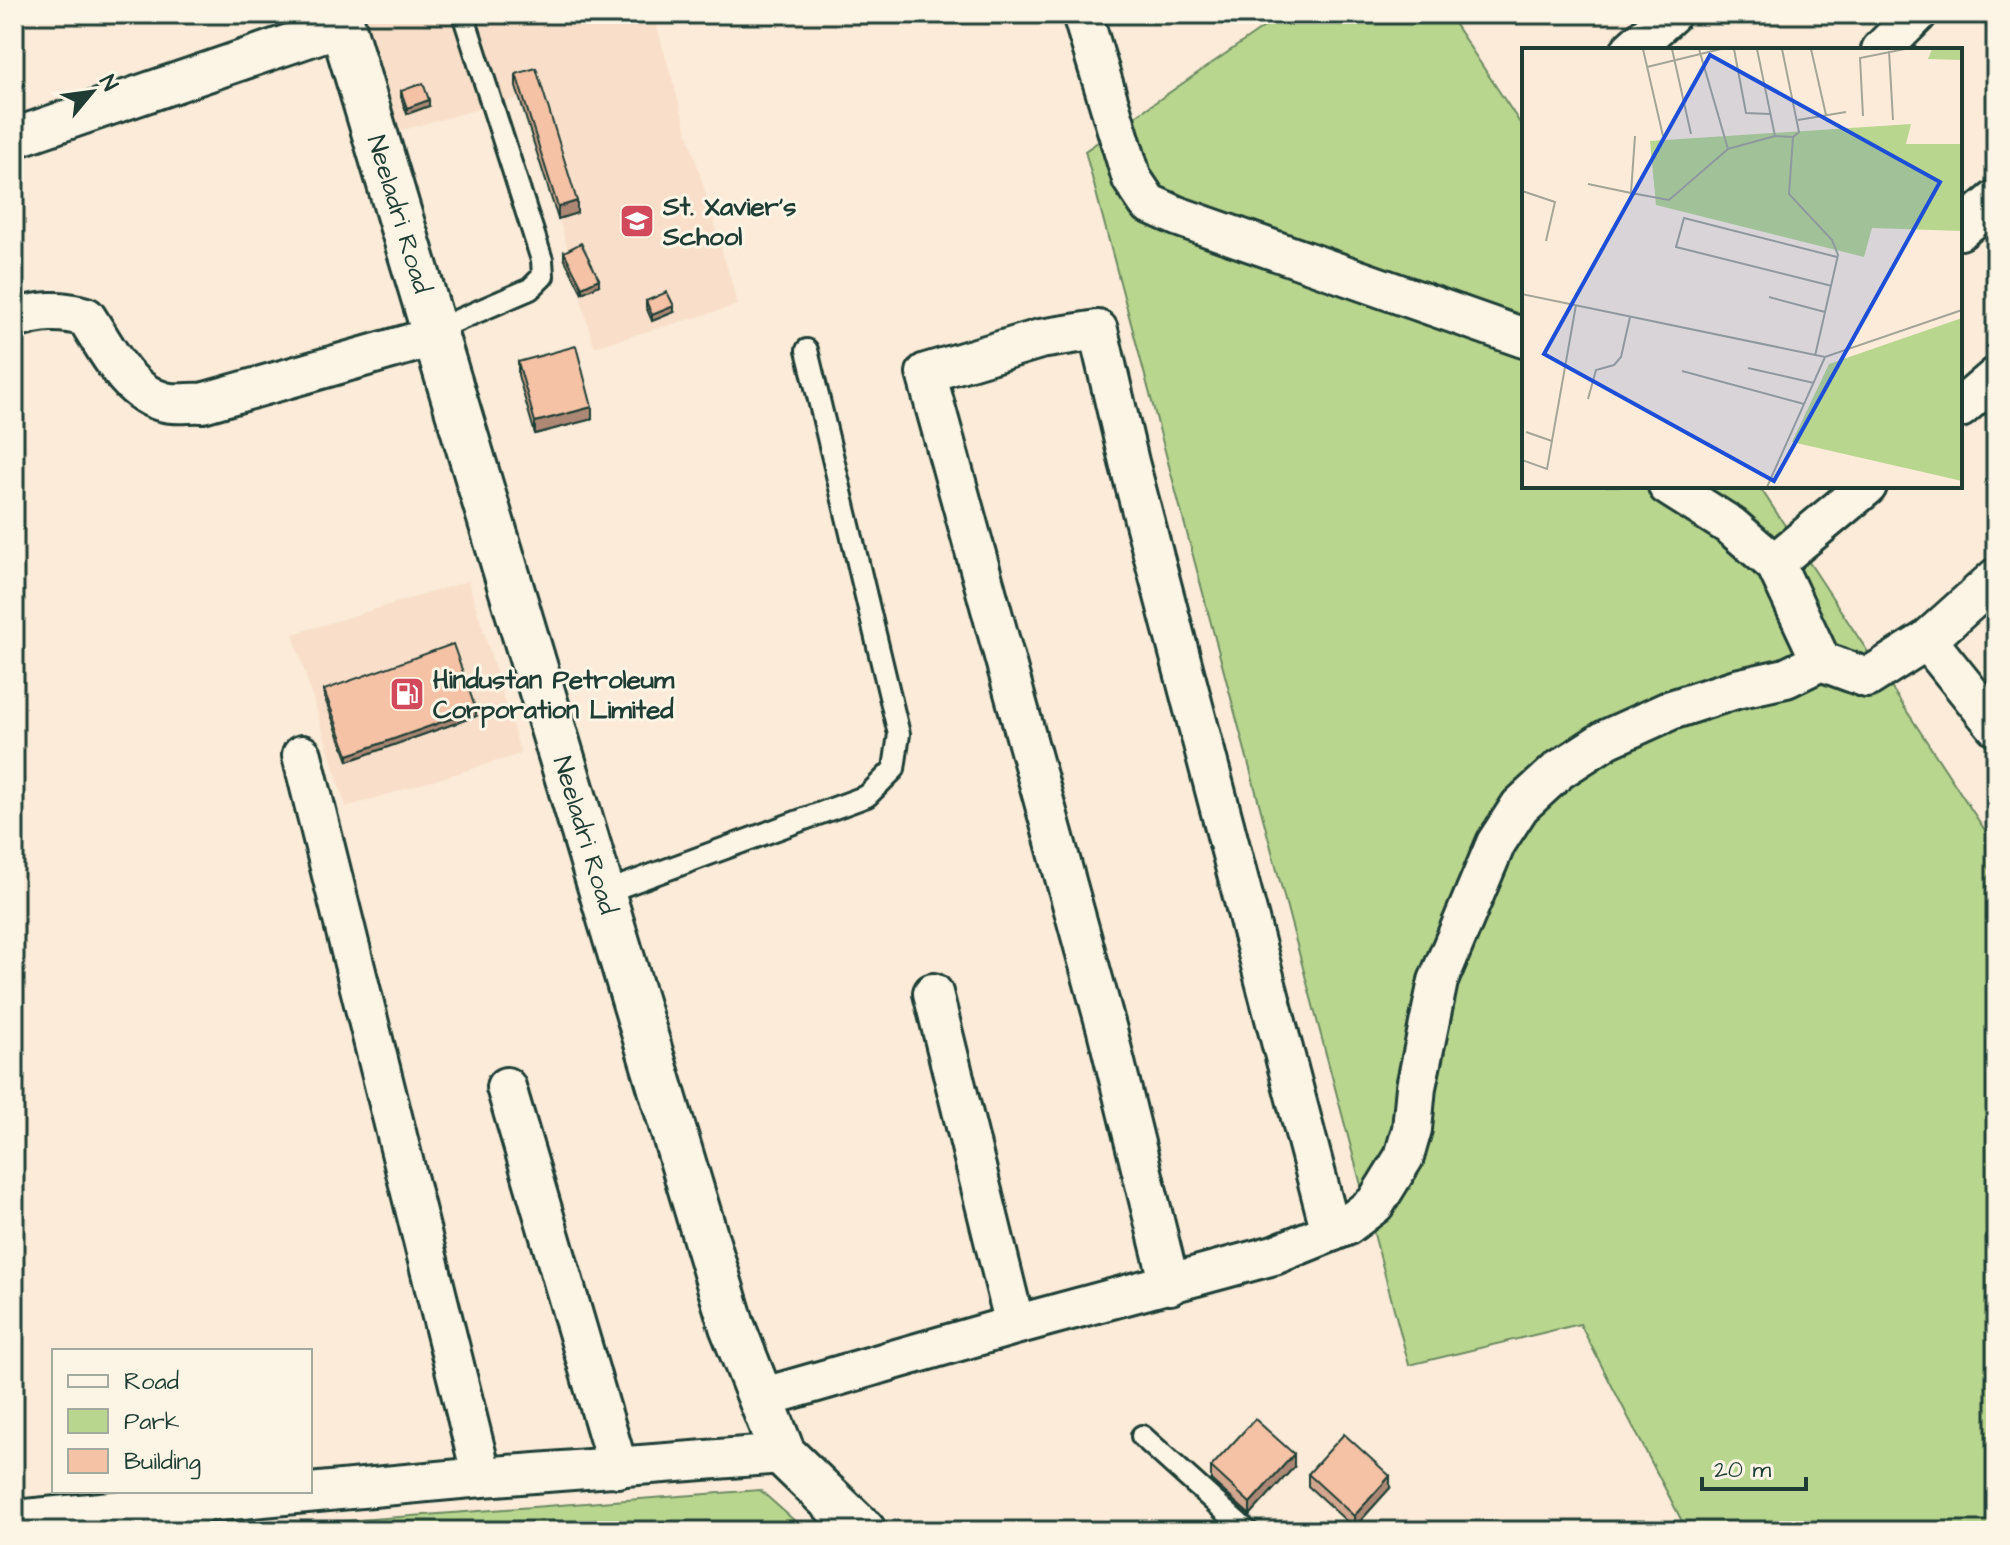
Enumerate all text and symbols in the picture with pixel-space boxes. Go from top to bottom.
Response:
inset map [1522,48,1962,488]
north arrow [52,52,132,132]
text: N [91,69,125,97]
street label: Neeladri Road [358,131,440,298]
place label: St. Xavier's School [662,189,796,255]
school or university icon: St. Xavier's School [618,202,656,240]
place label: Hindustan Petroleum Corporation Limited [433,662,675,728]
fuel station icon: Hindustan Petroleum Corporation Limited [388,675,426,713]
street label: Neeladri Road [544,752,626,919]
legend [52,1349,312,1493]
text: Road [124,1365,179,1399]
text: Park [124,1405,180,1439]
scale bar [1702,1441,1806,1491]
text: Building [124,1445,201,1480]
text: 20 m [1714,1453,1771,1487]

